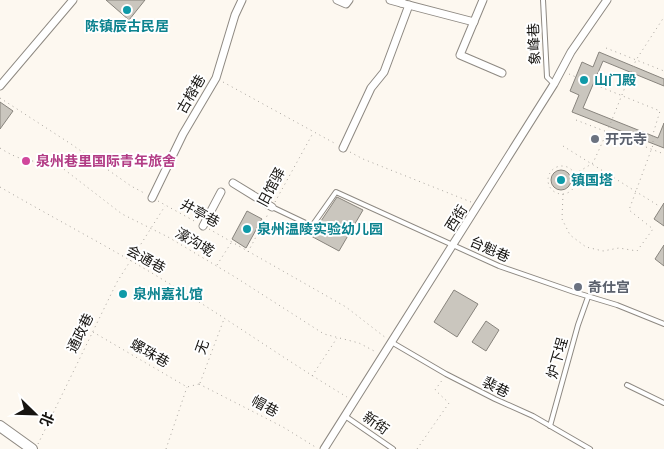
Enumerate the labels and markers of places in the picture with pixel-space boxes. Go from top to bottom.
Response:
marker: 陈镇辰古民居 [121,4,133,16]
place label: 陈镇辰古民居 [85,17,169,36]
place label: 山门殿 [594,71,636,90]
marker: 山门殿 [578,74,590,86]
place label: 开元寺 [605,130,647,149]
marker: 开元寺 [589,133,601,145]
place label: 泉州巷里国际青年旅舍 [36,152,176,171]
marker: 泉州巷里国际青年旅舍 [20,155,32,167]
place label: 镇国塔 [571,171,613,190]
marker: 镇国塔 [555,174,567,186]
place label: 泉州温陵实验幼儿园 [257,220,383,239]
marker: 泉州温陵实验幼儿园 [241,223,253,235]
place label: 奇仕宫 [588,278,630,297]
marker: 奇仕宫 [572,281,584,293]
place label: 泉州嘉礼馆 [133,285,203,304]
marker: 泉州嘉礼馆 [117,288,129,300]

